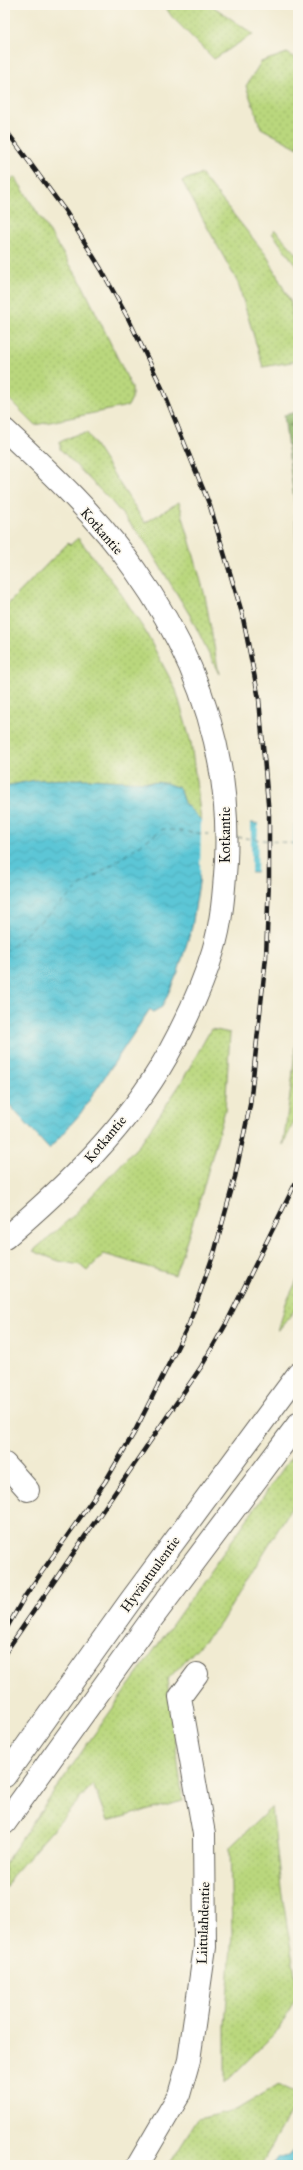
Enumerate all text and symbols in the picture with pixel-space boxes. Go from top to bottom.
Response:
street label: Kotkantie [77,504,127,558]
street label: Kotkantie [217,807,234,863]
street label: Kotkantie [81,1112,130,1166]
street label: Hyväntuulentie [117,1533,184,1616]
street label: Liitulahdentie [194,1881,213,1965]

